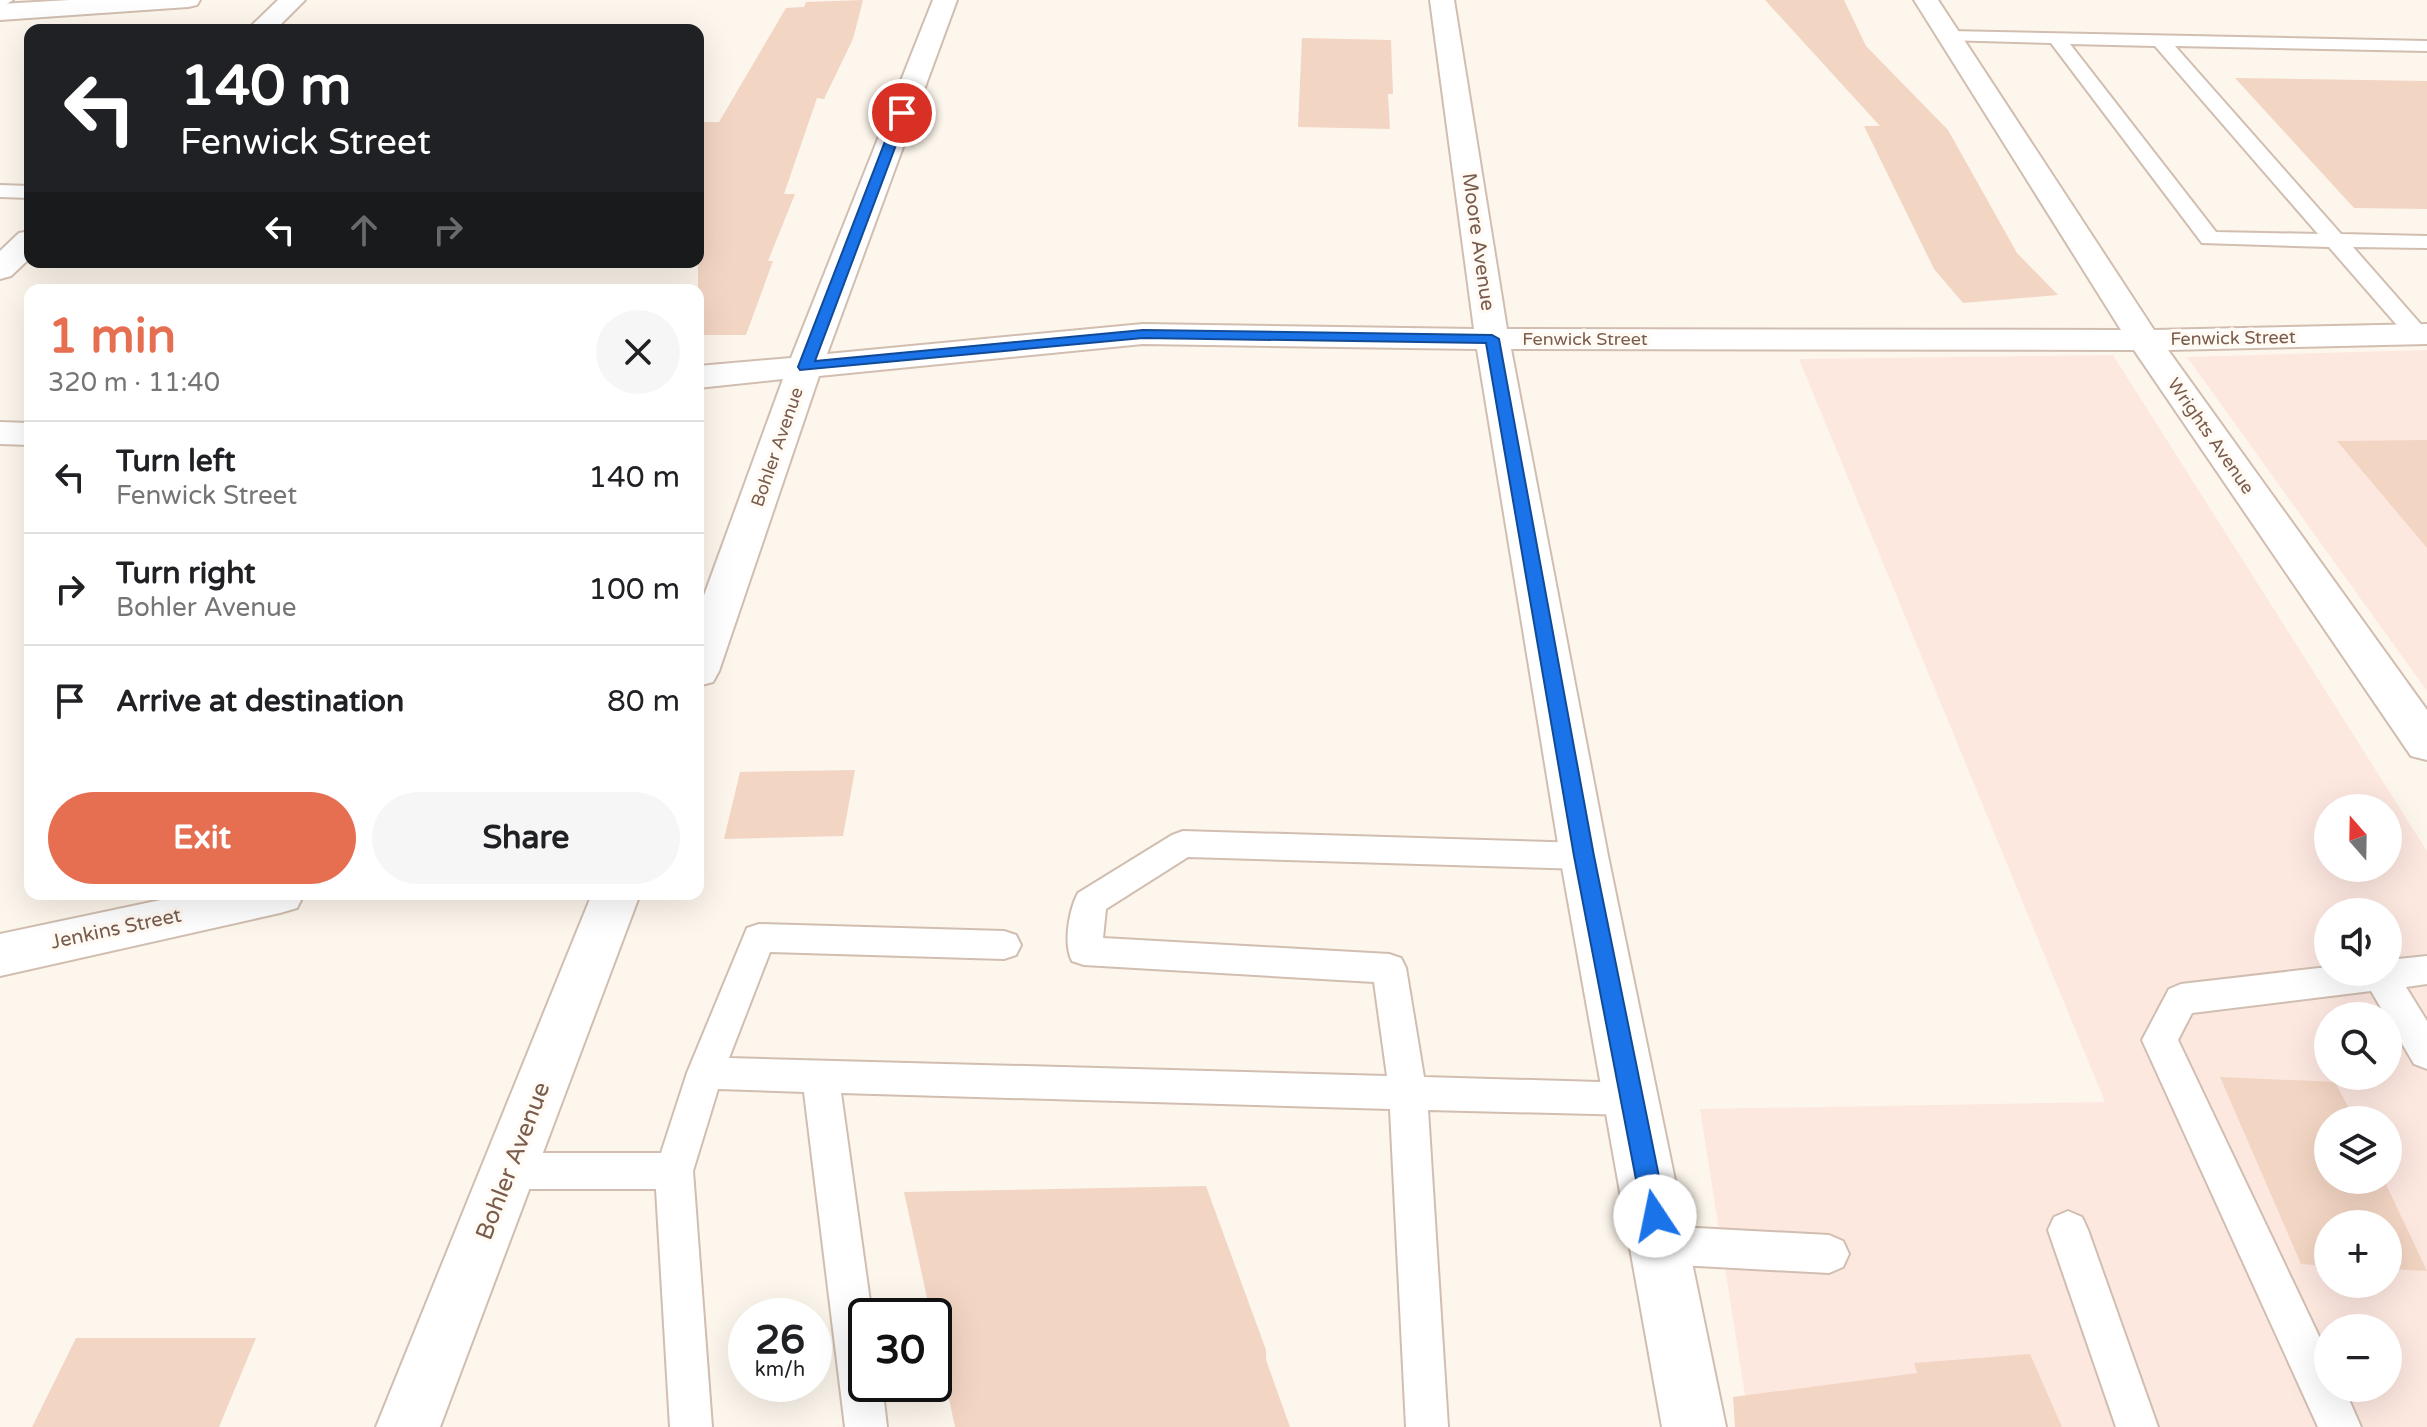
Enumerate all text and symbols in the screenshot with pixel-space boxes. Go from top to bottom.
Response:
text: 140 m [180,53,351,120]
icon: left [48,56,152,160]
pin [868,79,936,147]
icon: arrive [880,91,924,135]
text: Fenwick Street [180,121,431,164]
street label: Moore Avenue [1456,172,1500,312]
icon: left [258,208,302,252]
icon: ahead [342,208,386,252]
icon: right [426,208,470,252]
text: 1 min [48,308,176,366]
button: close [596,310,680,394]
street label: Fenwick Street [2170,326,2296,350]
street label: Fenwick Street [1522,328,1648,350]
text: 320 m · 11:40 [48,367,220,398]
street label: Wrights Avenue [2163,374,2259,498]
street label: Bohler Avenue [746,384,808,510]
text: Turn left [116,443,235,480]
icon: left [48,455,92,499]
text: 140 m [588,459,680,496]
text: Fenwick Street [116,480,297,511]
text: Turn right [116,555,256,592]
icon: right [48,567,92,611]
text: 100 m [588,571,680,608]
text: Bohler Avenue [116,592,297,623]
icon: arrive [48,679,92,723]
text: Arrive at destination [116,683,404,720]
text: 80 m [607,683,680,720]
button: Exit [48,792,356,884]
button: Share [372,792,680,884]
north arrow [2314,794,2402,882]
map controls [2314,794,2402,1402]
button: sound [2314,898,2402,986]
street label: Jenkins Street [49,903,184,955]
button: search [2314,1002,2402,1090]
street label: Bohler Avenue [470,1078,556,1244]
button: layers [2314,1106,2402,1194]
position arrow [1613,1174,1697,1258]
button: + [2314,1210,2402,1298]
speed limit sign: 30 [848,1298,952,1402]
button: − [2314,1314,2402,1402]
text: 26 [755,1316,805,1364]
text: km/h [755,1358,805,1382]

